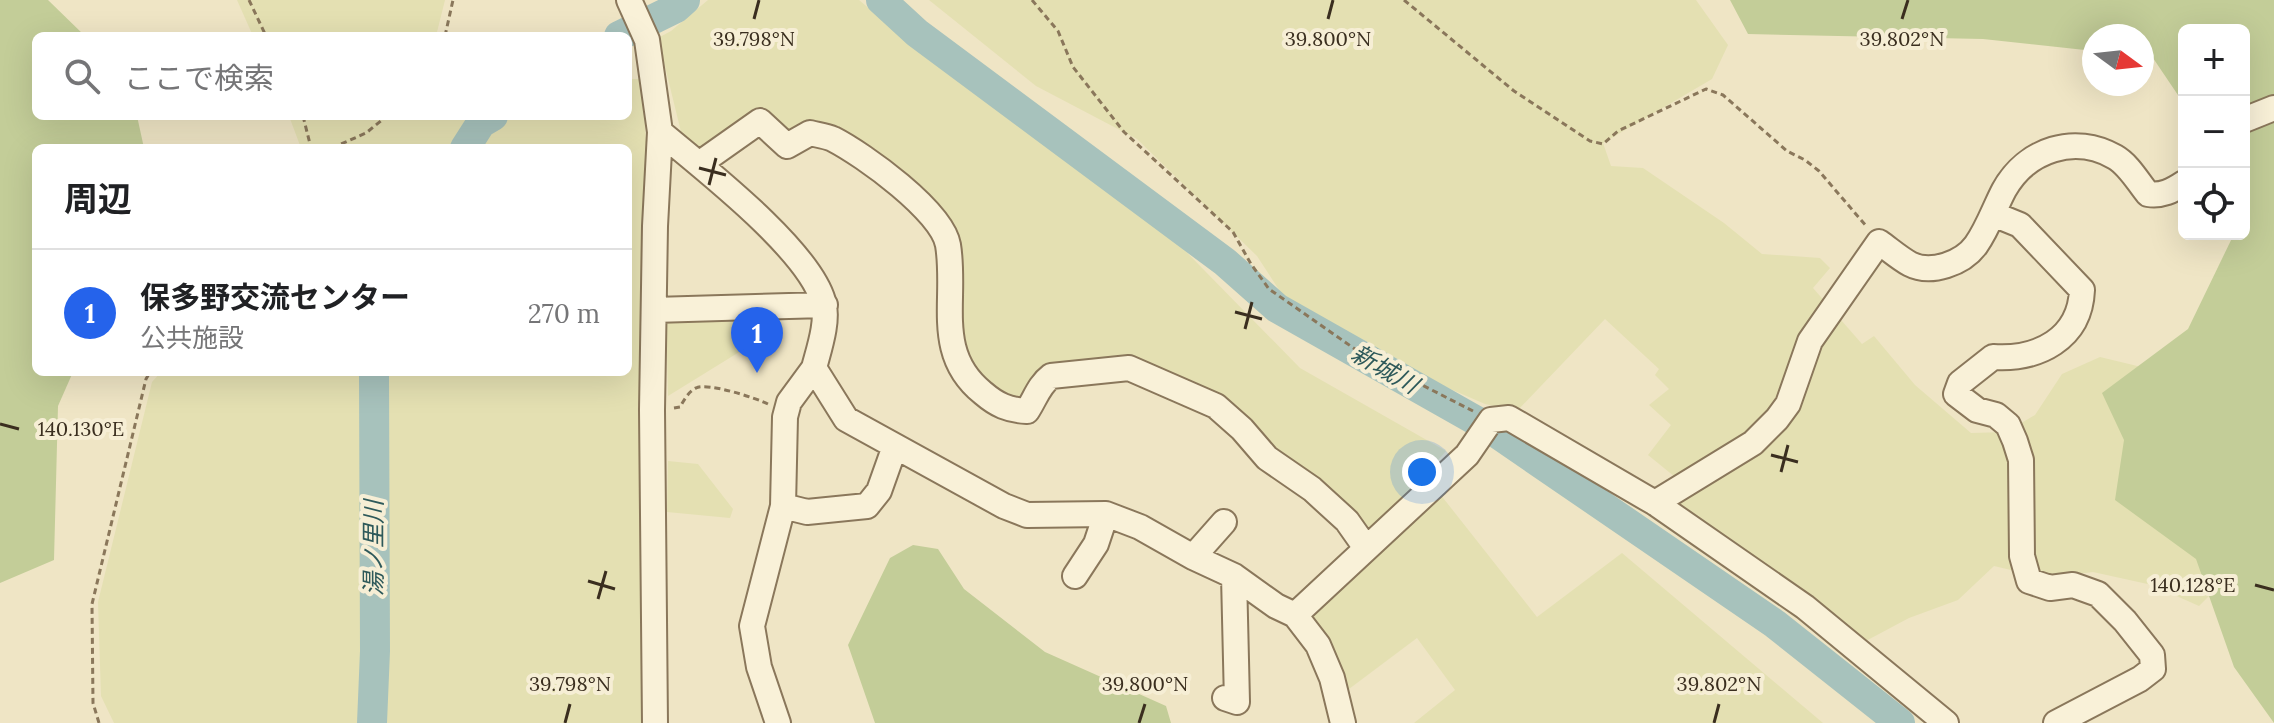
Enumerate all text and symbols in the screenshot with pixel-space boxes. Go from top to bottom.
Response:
north arrow [2082,24,2154,96]
map controls [2178,24,2250,240]
button: + [2178,24,2250,96]
text: 39.798°N [713,26,795,51]
text: 39.800°N [1285,26,1371,51]
text: 39.802°N [1860,26,1944,51]
search box [32,32,632,120]
icon: search [60,54,104,98]
text: ここで検索 [124,59,274,97]
button: − [2178,96,2250,168]
button: locate [2178,168,2250,240]
text: 周辺 [64,177,132,220]
text: 保多野交流センター [140,278,410,316]
text: 1 [85,297,95,330]
text: 270 m [528,297,600,330]
pin: 1 [731,307,783,373]
text: 公共施設 [140,321,244,354]
water label: 新城川 [1346,338,1427,402]
text: 140.130°E [38,416,124,441]
your location [1402,452,1442,492]
water label: 湯ノ里川 [358,497,389,596]
text: 140.128°E [2151,572,2235,597]
text: 39.798°N [529,671,611,696]
text: 39.800°N [1102,671,1188,696]
text: 39.802°N [1677,671,1761,696]

